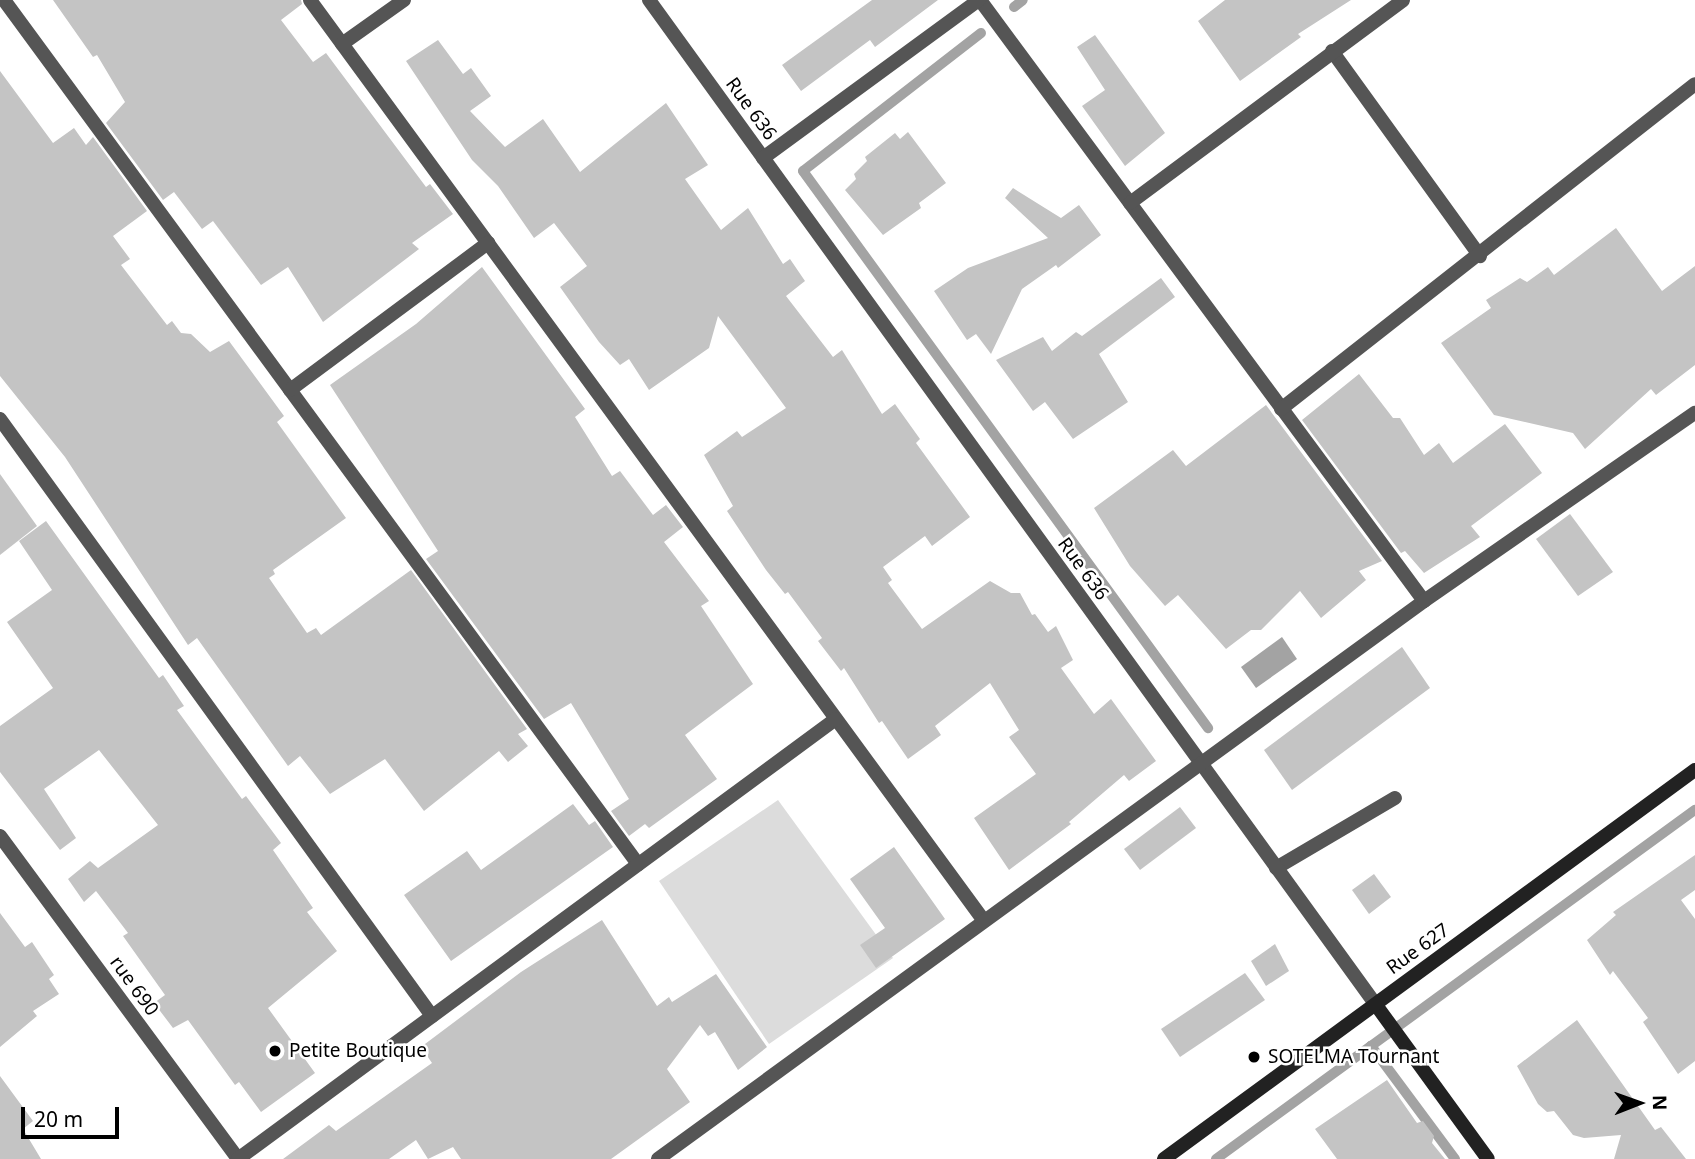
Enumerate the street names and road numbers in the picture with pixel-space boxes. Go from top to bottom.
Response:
street label: Rue 636 [721,73,781,145]
street label: Rue 636 [1053,533,1113,605]
street label: Rue 627 [1382,919,1454,979]
street label: rue 690 [105,952,163,1020]

